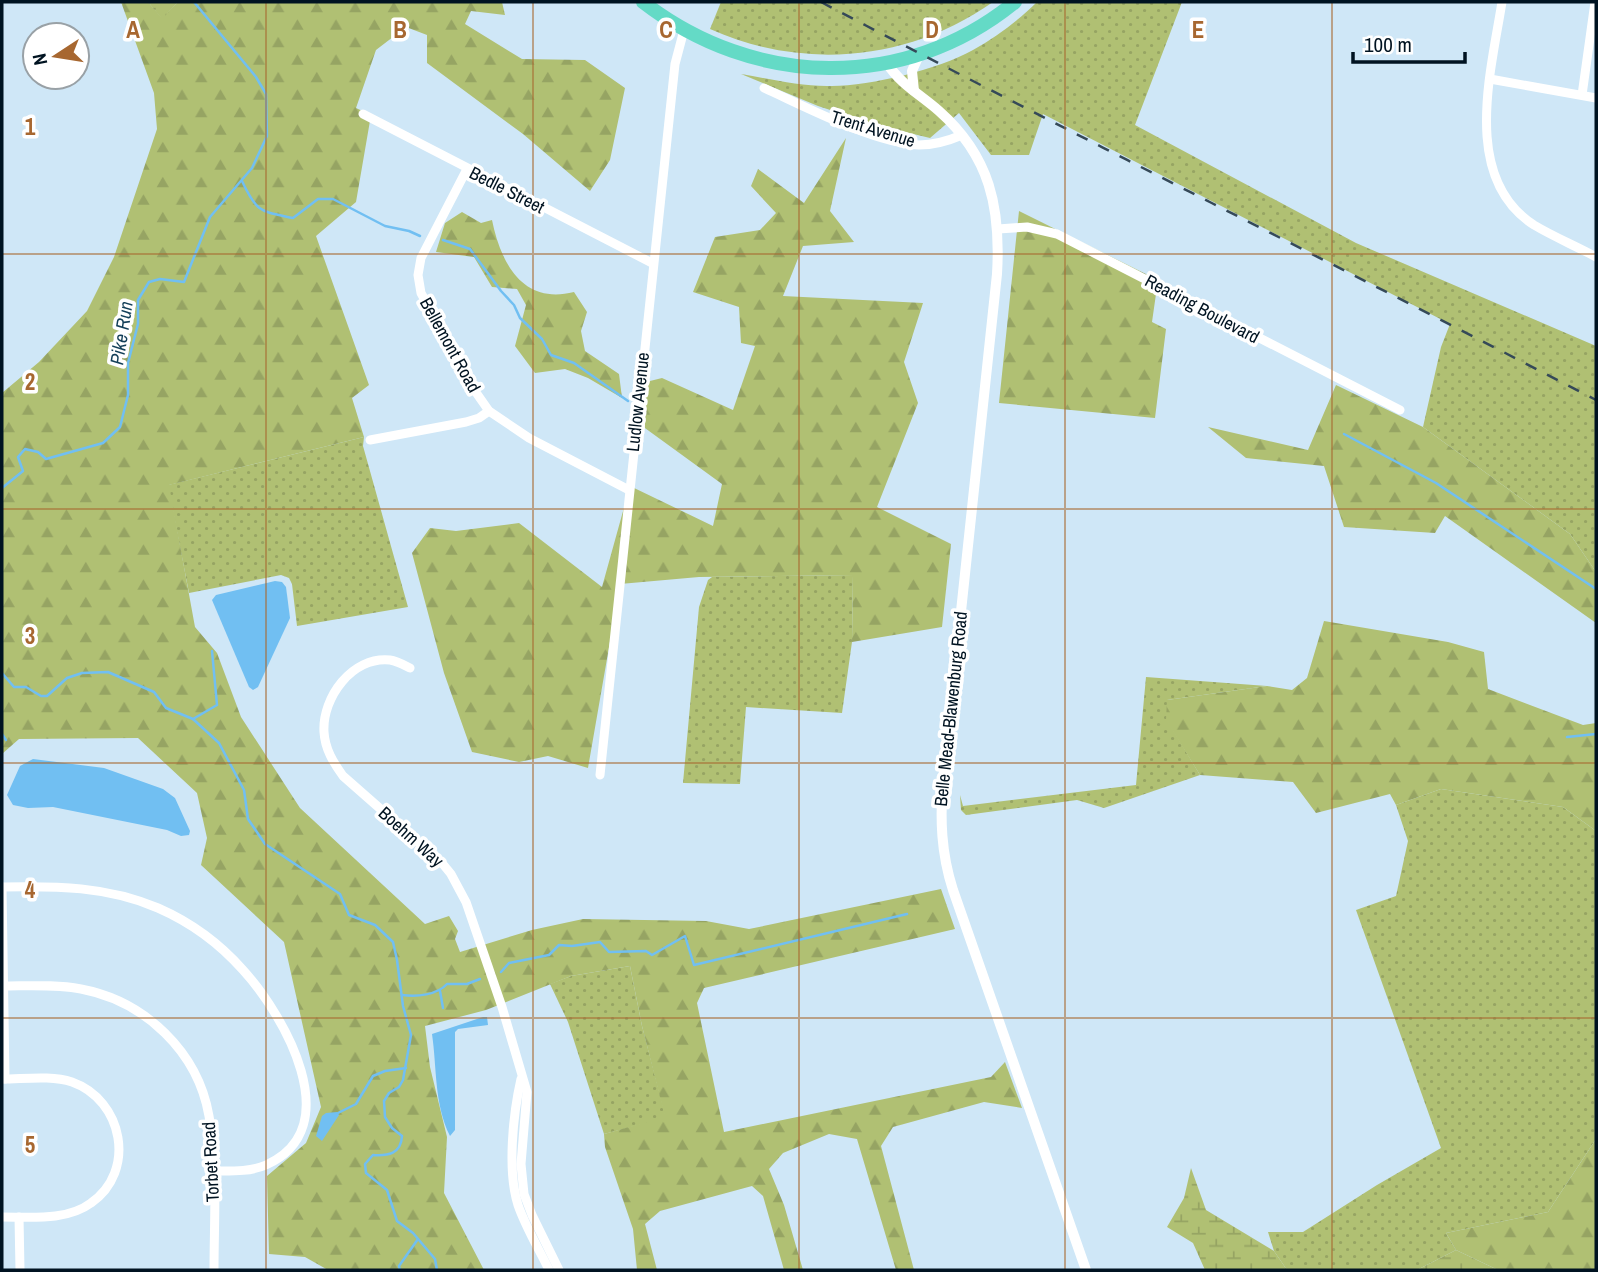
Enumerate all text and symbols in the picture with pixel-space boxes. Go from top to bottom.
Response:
text: A [126,14,140,45]
text: B [393,14,407,45]
text: C [659,14,673,45]
text: D [925,14,939,45]
text: E [1192,14,1204,45]
north arrow [21,21,91,91]
scale bar [1353,21,1465,65]
text: 100 m [1364,30,1412,59]
text: N [25,51,53,68]
street label: Trent Avenue [828,104,918,153]
text: 1 [25,111,36,142]
street label: Bedle Street [465,160,549,219]
street label: Reading Boulevard [1141,268,1264,349]
street label: Bellemont Road [414,293,487,397]
water label: Pike Run [103,299,139,367]
street label: Ludlow Avenue [620,351,655,453]
text: 2 [25,366,35,397]
street label: Belle Mead-Blawenburg Road [928,610,973,808]
text: 3 [25,620,35,651]
street label: Boehm Way [373,801,450,873]
text: 4 [25,874,36,905]
street label: Torbet Road [196,1121,225,1203]
text: 5 [25,1129,35,1160]

